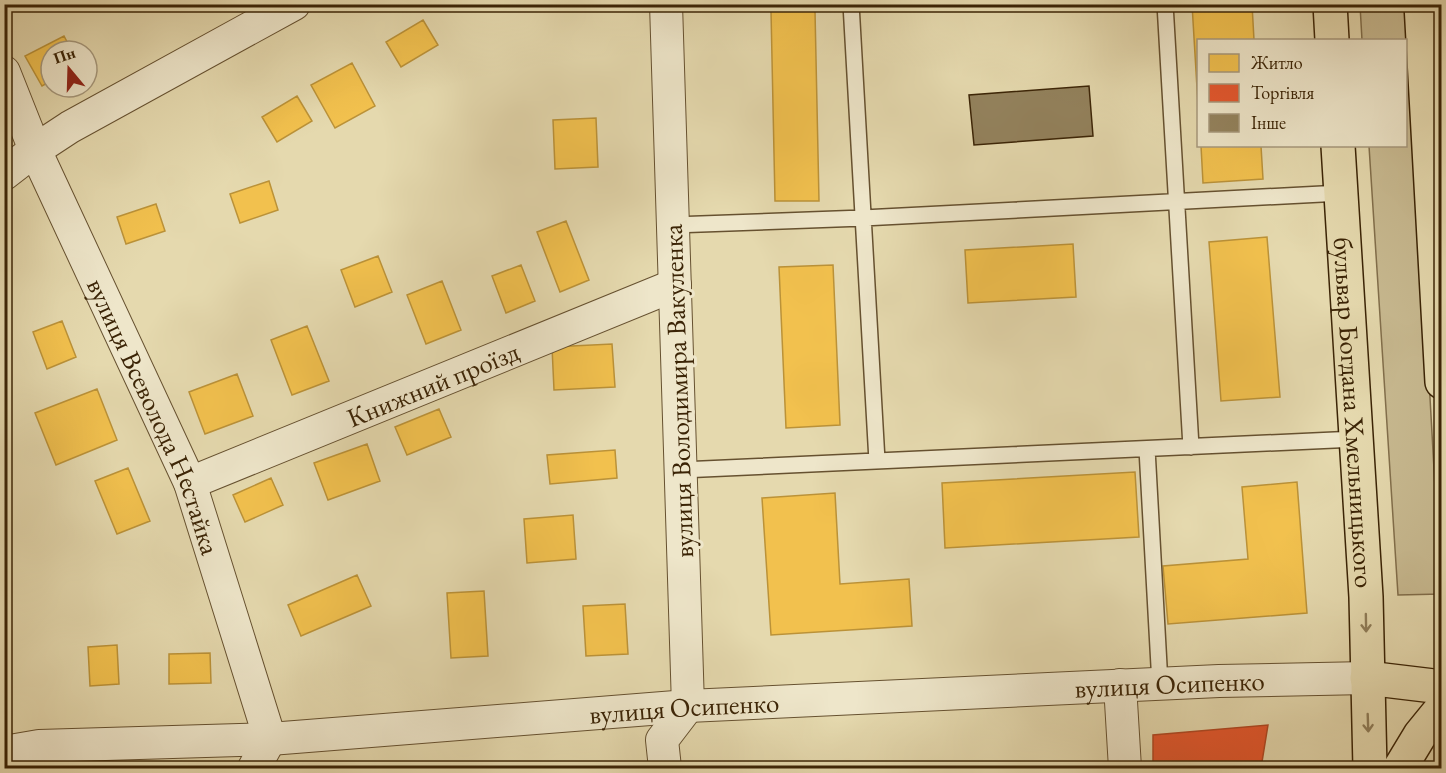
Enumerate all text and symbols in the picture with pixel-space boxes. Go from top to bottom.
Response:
north arrow [39,39,99,99]
legend [1197,39,1407,147]
text: Пн [51,42,78,69]
text: Житло [1250,51,1303,74]
text: Торгівля [1251,81,1314,104]
text: Інше [1251,111,1286,134]
street label: вулиця Володимира Вакуленка [655,223,701,558]
street label: бульвар Богдана Хмельницького [1326,236,1383,589]
street label: вулиця Всеволода Нестайка [79,272,229,559]
street label: Книжний проїзд [341,333,524,435]
one-way arrow [1360,613,1372,633]
street label: вулиця Осипенко [1074,663,1265,705]
street label: вулиця Осипенко [588,684,780,731]
one-way arrow [1363,713,1374,733]

